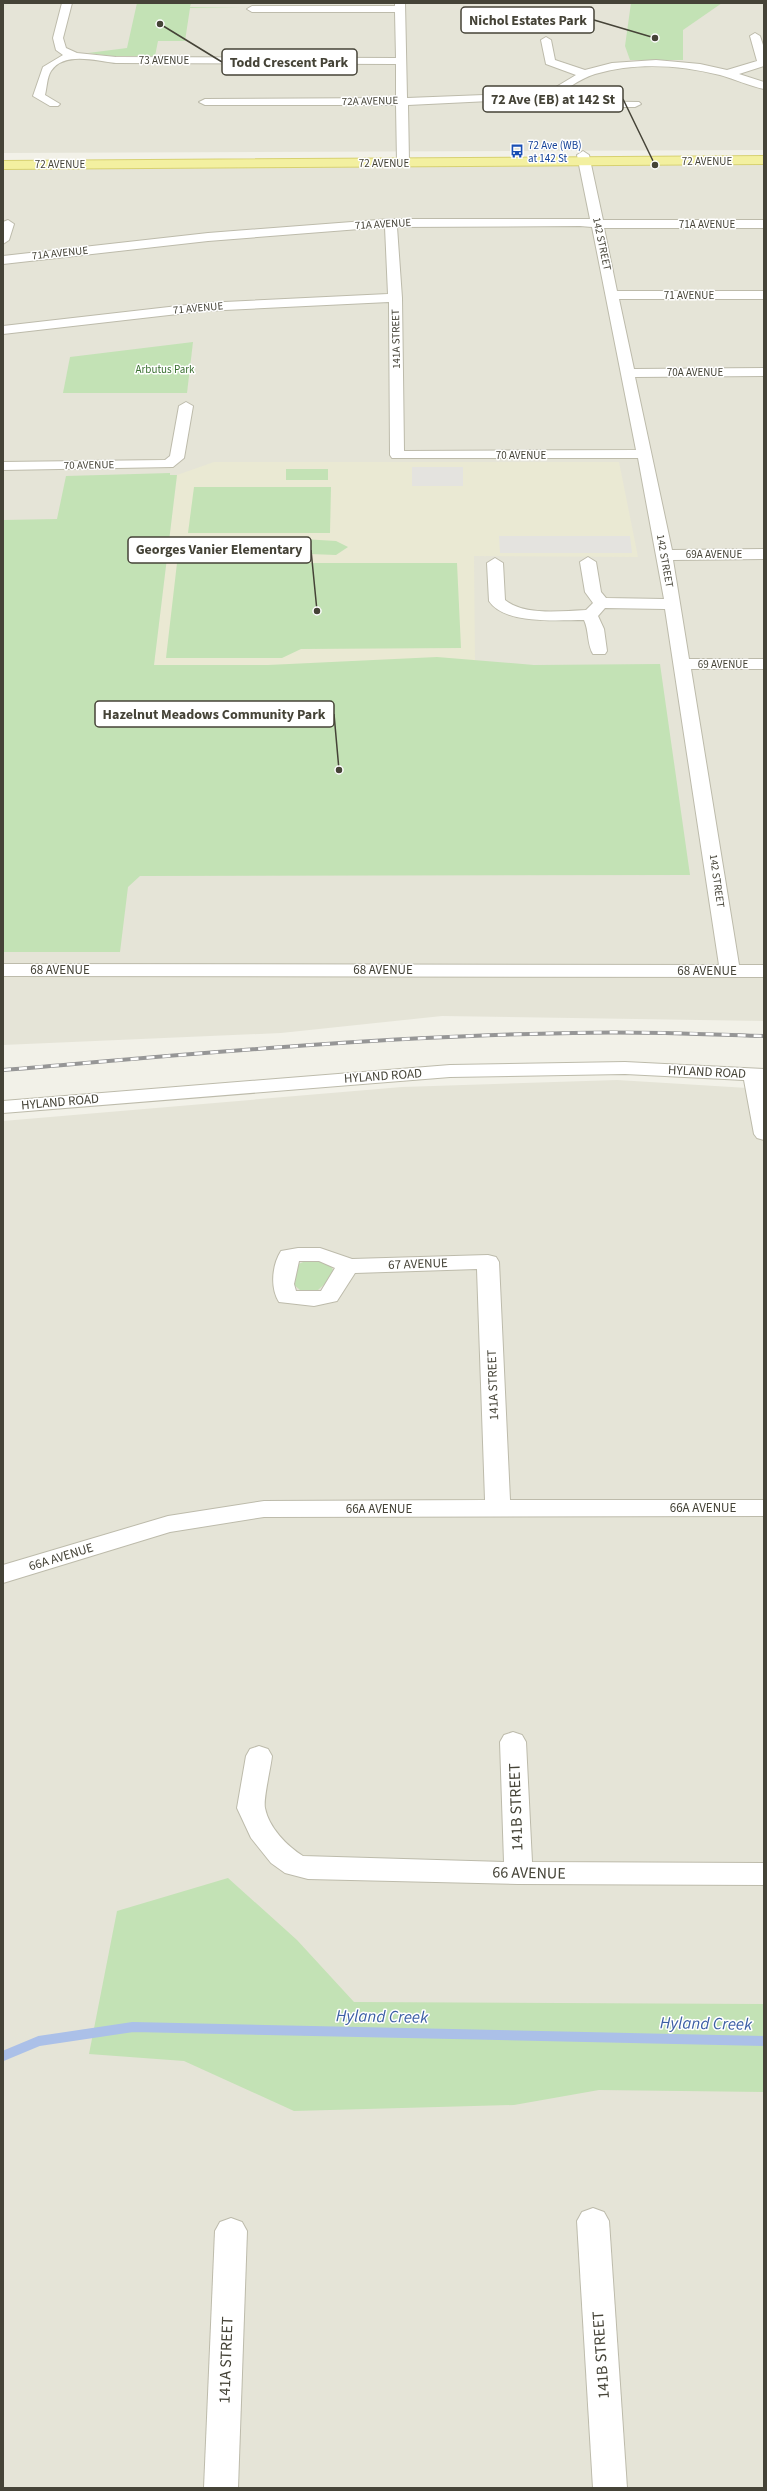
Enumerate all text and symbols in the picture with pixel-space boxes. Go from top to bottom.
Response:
callout: Nichol Estates Park [461,7,594,33]
text: Nichol Estates Park [469,11,587,31]
callout: Todd Crescent Park [222,49,357,75]
street label: 73 AVENUE [139,53,189,68]
text: Todd Crescent Park [230,53,349,73]
callout: 72 Ave (EB) at 142 St [483,86,623,112]
text: 72 Ave (EB) at 142 St [491,90,616,110]
street label: 72A AVENUE [342,93,399,109]
place label: 72 Ave (WB) at 142 St [528,138,582,166]
bus stop icon: 72 Ave (WB) at 142 St [509,143,525,159]
street label: 72 AVENUE [682,154,732,169]
street label: 72 AVENUE [359,156,409,171]
street label: 72 AVENUE [35,157,85,172]
street label: 71A AVENUE [354,215,412,233]
street label: 142 STREET [589,216,615,272]
street label: 71A AVENUE [679,217,735,232]
street label: 71A AVENUE [31,243,89,263]
street label: 71 AVENUE [664,288,714,303]
street label: 71 AVENUE [172,298,224,318]
street label: 141A STREET [388,309,404,369]
park label: Arbutus Park [136,362,195,377]
street label: 70A AVENUE [667,365,723,380]
street label: 70 AVENUE [496,448,546,463]
street label: 70 AVENUE [64,457,115,473]
street label: 142 STREET [653,533,677,589]
callout: Georges Vanier Elementary [128,537,311,563]
text: Georges Vanier Elementary [136,540,303,560]
street label: 69A AVENUE [686,547,742,562]
street label: 69 AVENUE [698,657,748,672]
callout: Hazelnut Meadows Community Park [95,701,334,727]
text: Hazelnut Meadows Community Park [103,705,326,725]
street label: 142 STREET [706,853,728,909]
street label: 68 AVENUE [30,961,90,979]
street label: 68 AVENUE [353,961,413,979]
street label: 68 AVENUE [677,962,737,980]
street label: HYLAND ROAD [668,1061,746,1083]
street label: HYLAND ROAD [343,1064,423,1088]
street label: HYLAND ROAD [20,1090,100,1114]
street label: 67 AVENUE [388,1254,448,1274]
street label: 141A STREET [483,1349,503,1421]
street label: 66A AVENUE [670,1499,736,1517]
street label: 66A AVENUE [346,1500,412,1518]
street label: 66A AVENUE [26,1539,96,1575]
street label: 141B STREET [503,1762,529,1851]
street label: 66 AVENUE [492,1861,566,1885]
water label: Hyland Creek [336,2004,429,2030]
water label: Hyland Creek [660,2011,753,2037]
street label: 141B STREET [587,2310,615,2400]
street label: 141A STREET [213,2316,239,2404]

